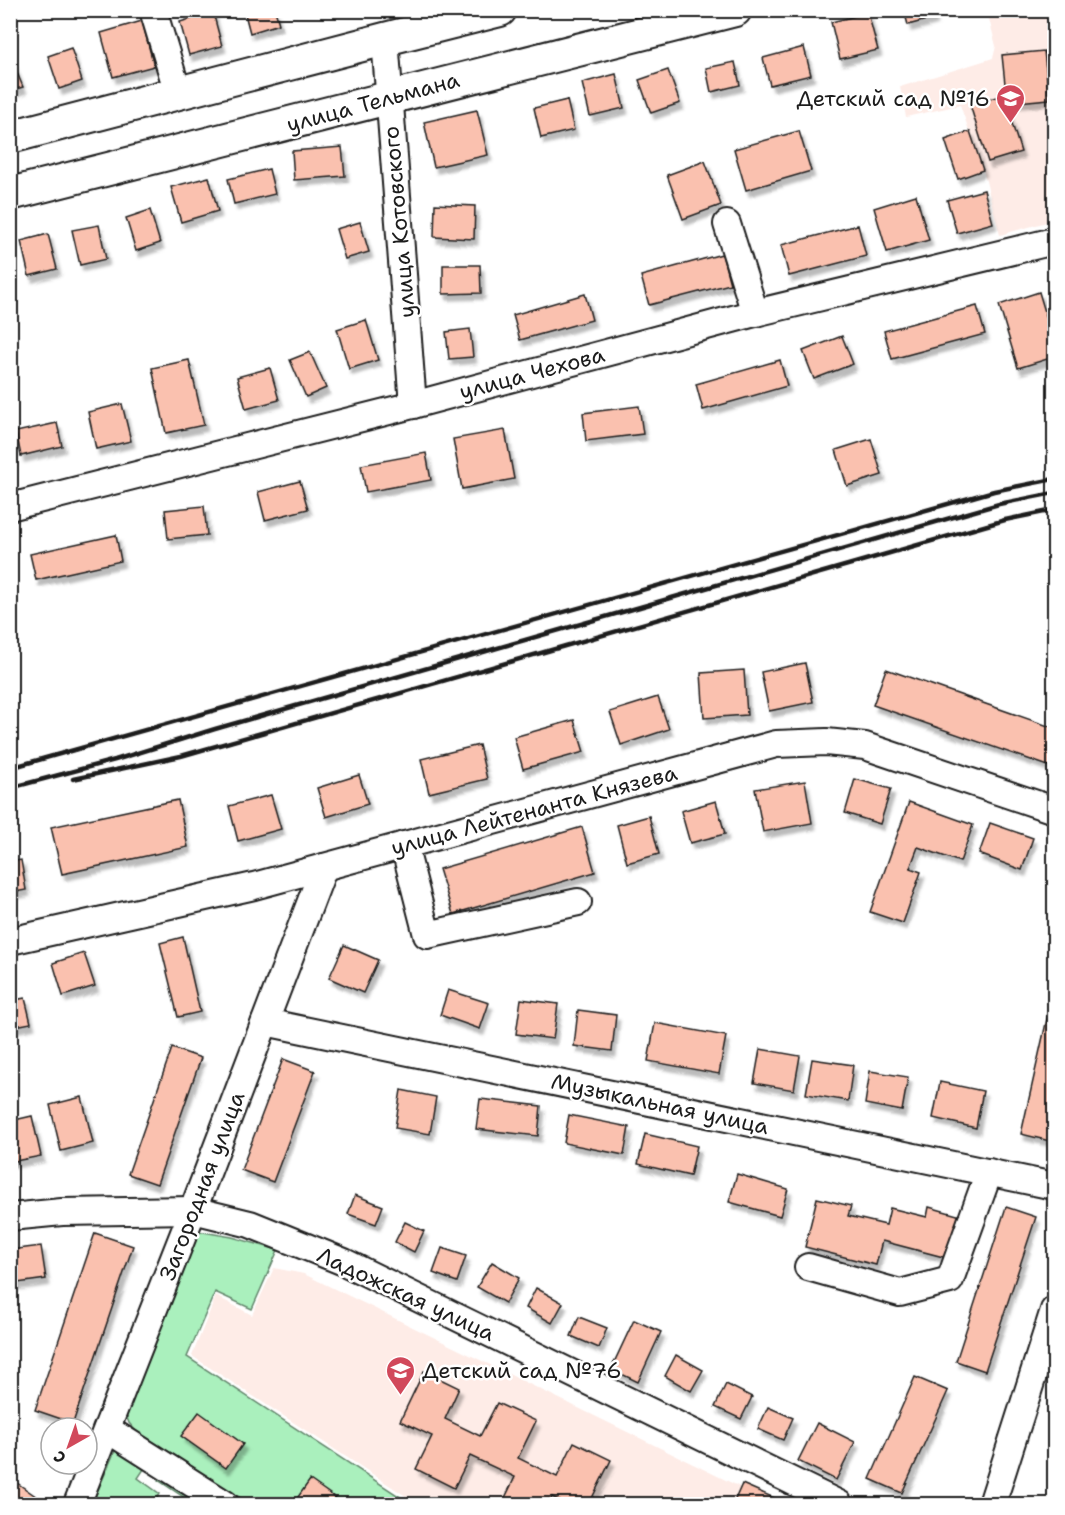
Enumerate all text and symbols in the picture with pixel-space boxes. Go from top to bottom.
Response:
street label: улица Тельмана [283,65,463,139]
school or university icon: Детский сад №16 [995,82,1027,124]
place label: Детский сад №16 [796,84,990,113]
street label: улица Котовского [376,125,422,319]
street label: улица Чехова [456,340,608,406]
street label: улица Лейтенанта Князева [388,758,680,862]
street label: Музыкальная улица [548,1067,772,1141]
street label: Загородная улица [153,1087,252,1285]
street label: Ладожская улица [312,1240,500,1348]
school or university icon: Детский сад №76 [385,1354,417,1396]
place label: Детский сад №76 [422,1356,622,1385]
north arrow [39,1416,99,1476]
text: С [49,1446,70,1468]

